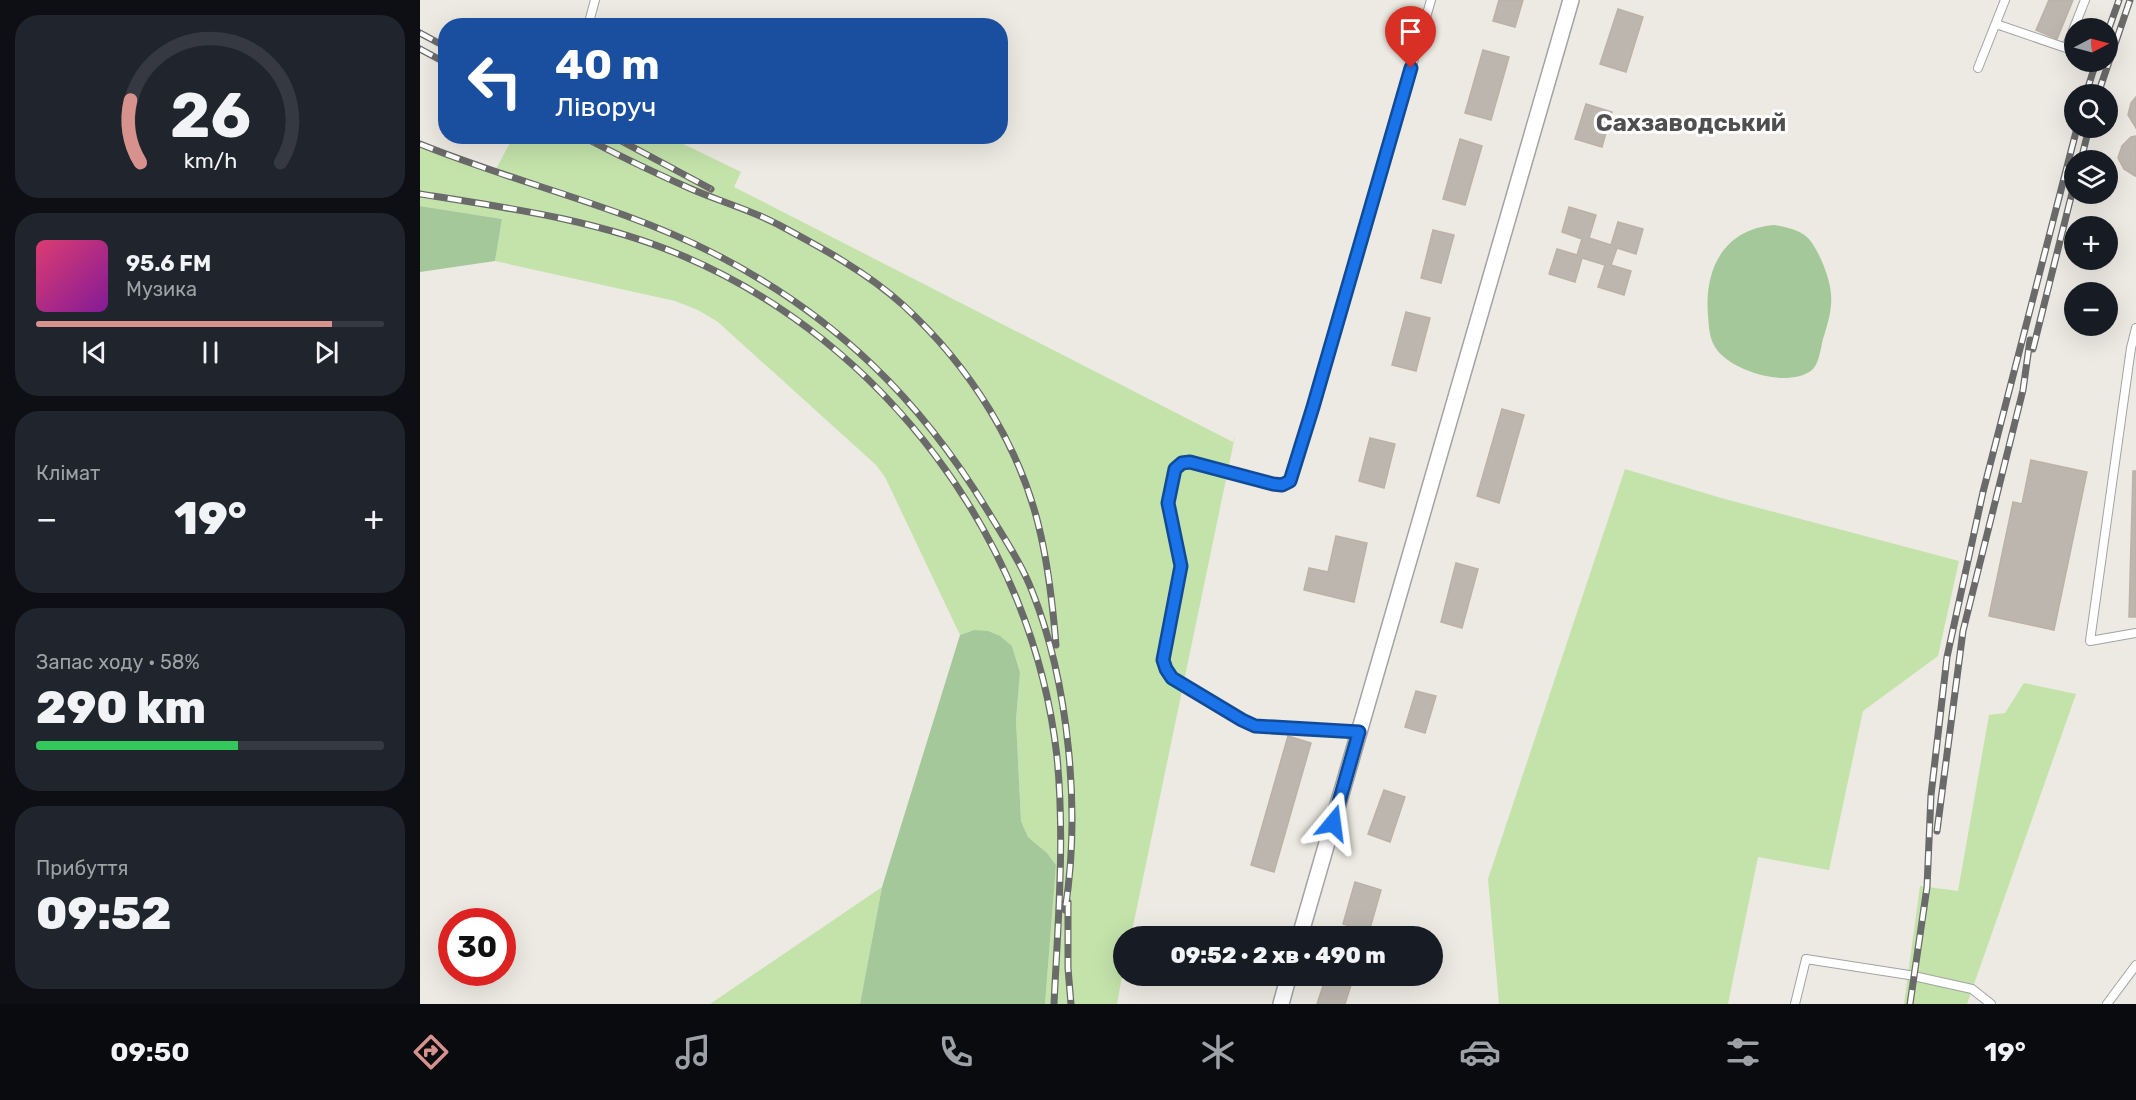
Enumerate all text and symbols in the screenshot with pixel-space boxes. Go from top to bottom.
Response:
pin [1385,6,1436,68]
icon: arrive [1394,15,1427,48]
north arrow [2064,18,2118,72]
map controls [2064,18,2118,336]
text: 40 m [555,40,660,90]
icon: left [456,42,534,120]
text: 26 [169,80,251,154]
button: search [2064,84,2118,138]
text: Ліворуч [555,91,656,123]
district label: Сахзаводський [1596,109,1786,137]
text: km/h [183,149,237,174]
button: layers [2064,150,2118,204]
button: + [2064,216,2118,270]
text: 95.6 FM [126,250,211,277]
text: Музика [126,277,197,301]
button: − [2064,282,2118,336]
icon: previous [78,336,111,369]
icon: pause [194,336,227,369]
icon: next [310,336,343,369]
text: Клімат [36,461,100,485]
text: 19° [174,492,247,545]
text: − [36,499,57,538]
text: + [363,499,384,538]
text: Запас ходу · 58% [36,650,200,674]
text: 290 km [36,681,206,734]
position arrow [1301,791,1365,855]
text: Прибуття [36,856,128,880]
text: 09:52 [36,887,172,940]
speed limit sign: 30 [438,908,516,986]
text: 09:52 · 2 хв · 490 m [1170,942,1386,969]
icon: directions [410,1031,452,1073]
icon: music [672,1031,714,1073]
icon: phone [935,1031,977,1073]
icon: climate [1197,1031,1239,1073]
icon: car [1459,1031,1501,1073]
icon: filters [1722,1031,1764,1073]
text: 09:50 [110,1036,190,1068]
text: 19° [1984,1036,2026,1068]

